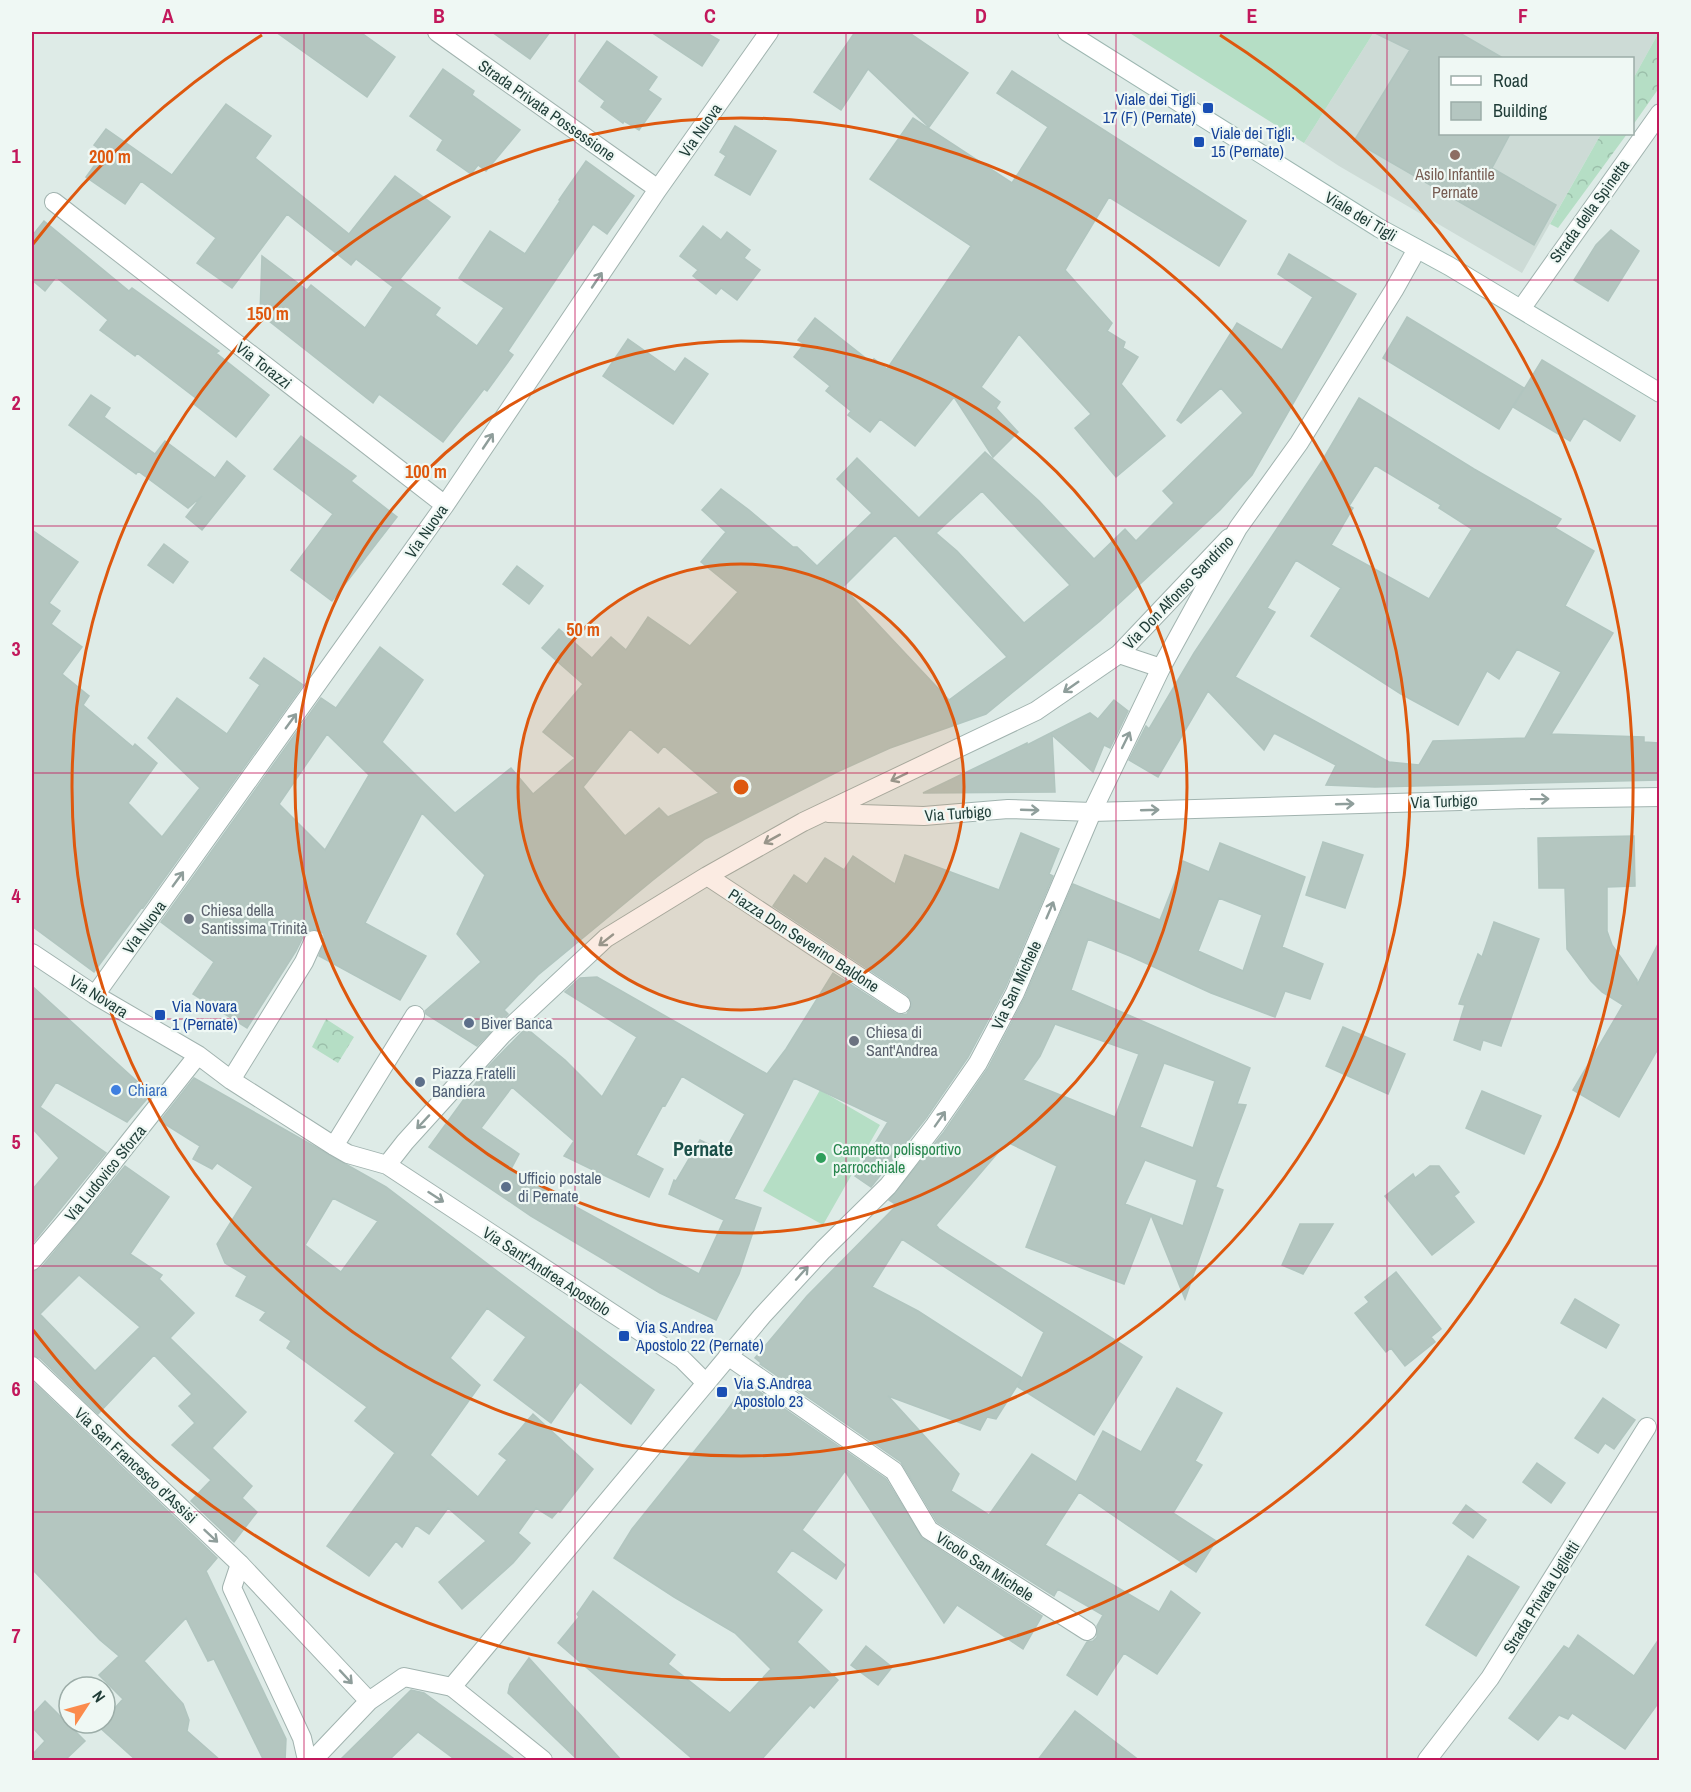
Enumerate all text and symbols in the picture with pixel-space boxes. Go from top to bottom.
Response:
text: A [162,2,174,29]
text: B [433,2,445,29]
text: C [704,2,716,29]
text: D [975,2,987,29]
text: E [1247,2,1258,29]
text: F [1518,2,1528,29]
street label: Strada Privata Possessione [474,54,620,166]
legend [1439,57,1634,135]
text: Road [1493,68,1528,93]
place label: Viale dei Tigli 17 (F) (Pernate) [1103,88,1196,128]
street label: Via Nuova [673,98,727,161]
text: Building [1493,98,1548,123]
marker: Viale dei Tigli 17 (F) (Pernate) [1201,101,1215,115]
place label: Viale dei Tigli, 15 (Pernate) [1211,122,1295,162]
marker: Viale dei Tigli, 15 (Pernate) [1192,135,1206,149]
text: 1 [11,142,21,169]
text: 200 m [89,144,131,169]
marker: Asilo Infantile Pernate [1448,148,1462,162]
street label: Strada della Spinetta [1544,154,1634,267]
place label: Asilo Infantile Pernate [1414,163,1495,203]
street label: Viale dei Tigli [1321,186,1401,246]
one-way arrow [591,272,603,288]
text: 150 m [247,301,289,326]
street label: Via Torazzi [232,336,296,394]
text: 2 [11,389,21,416]
one-way arrow [482,434,494,450]
text: 100 m [405,459,447,484]
street label: Via Nuova [399,499,453,562]
street label: Via Don Alfonso Sandrino [1118,530,1238,654]
text: 50 m [566,617,600,642]
text: 3 [11,635,21,662]
one-way arrow [1064,681,1080,693]
one-way arrow [285,713,297,729]
one-way arrow [1120,731,1132,749]
one-way arrow [890,772,908,784]
centre of rings [731,777,751,797]
street label: Via Turbigo [1410,789,1478,813]
one-way arrow [1529,793,1549,804]
one-way arrow [1334,799,1354,810]
street label: Via Turbigo [924,800,992,826]
one-way arrow [1019,804,1039,815]
one-way arrow [1140,804,1160,816]
one-way arrow [764,834,782,845]
one-way arrow [171,872,184,888]
text: 4 [11,882,21,909]
street label: Piazza Don Severino Baldone [724,883,884,997]
street label: Via Nuova [117,895,171,958]
place label: Chiesa della Santissima Trinità [201,899,308,939]
one-way arrow [1045,901,1056,920]
marker: Chiesa della Santissima Trinità [182,912,196,926]
one-way arrow [598,933,614,946]
street label: Via San Michele [986,937,1046,1033]
street label: Via Novara [65,969,133,1023]
place label: Via Novara 1 (Pernate) [172,995,238,1035]
marker: Via Novara 1 (Pernate) [153,1008,167,1022]
place label: Biver Banca [481,1012,553,1034]
marker: Biver Banca [462,1016,476,1030]
place label: Chiesa di Sant'Andrea [866,1021,939,1061]
marker: Chiesa di Sant'Andrea [847,1034,861,1048]
place label: Piazza Fratelli Bandiera [432,1062,516,1102]
marker: Piazza Fratelli Bandiera [413,1075,427,1089]
place label: Chiara [128,1079,168,1101]
marker: Chiara [109,1083,123,1097]
one-way arrow [934,1111,946,1127]
one-way arrow [416,1114,430,1129]
street label: Via Ludovico Sforza [59,1120,151,1226]
text: 5 [11,1128,21,1155]
district label: Pernate [673,1135,733,1162]
place label: Campetto polisportivo parrocchiale [833,1138,961,1178]
marker: Campetto polisportivo parrocchiale [814,1151,828,1165]
place label: Ufficio postale di Pernate [518,1167,602,1207]
marker: Ufficio postale di Pernate [499,1180,513,1194]
one-way arrow [427,1192,444,1204]
street label: Via Sant'Andrea Apostolo [479,1221,615,1321]
one-way arrow [795,1266,809,1281]
place label: Via S.Andrea Apostolo 22 (Pernate) [635,1316,764,1356]
marker: Via S.Andrea Apostolo 22 (Pernate) [617,1329,631,1343]
place label: Via S.Andrea Apostolo 23 [733,1372,813,1412]
text: 6 [11,1375,21,1402]
marker: Via S.Andrea Apostolo 23 [715,1385,729,1399]
street label: Via San Francesco d'Assisi [70,1402,202,1528]
street label: Vicolo San Michele [932,1526,1038,1606]
one-way arrow [203,1529,218,1543]
street label: Strada Privata Uglietti [1497,1536,1585,1658]
text: 7 [11,1622,21,1649]
one-way arrow [339,1669,353,1684]
north arrow [57,1675,117,1735]
text: N [87,1686,111,1706]

